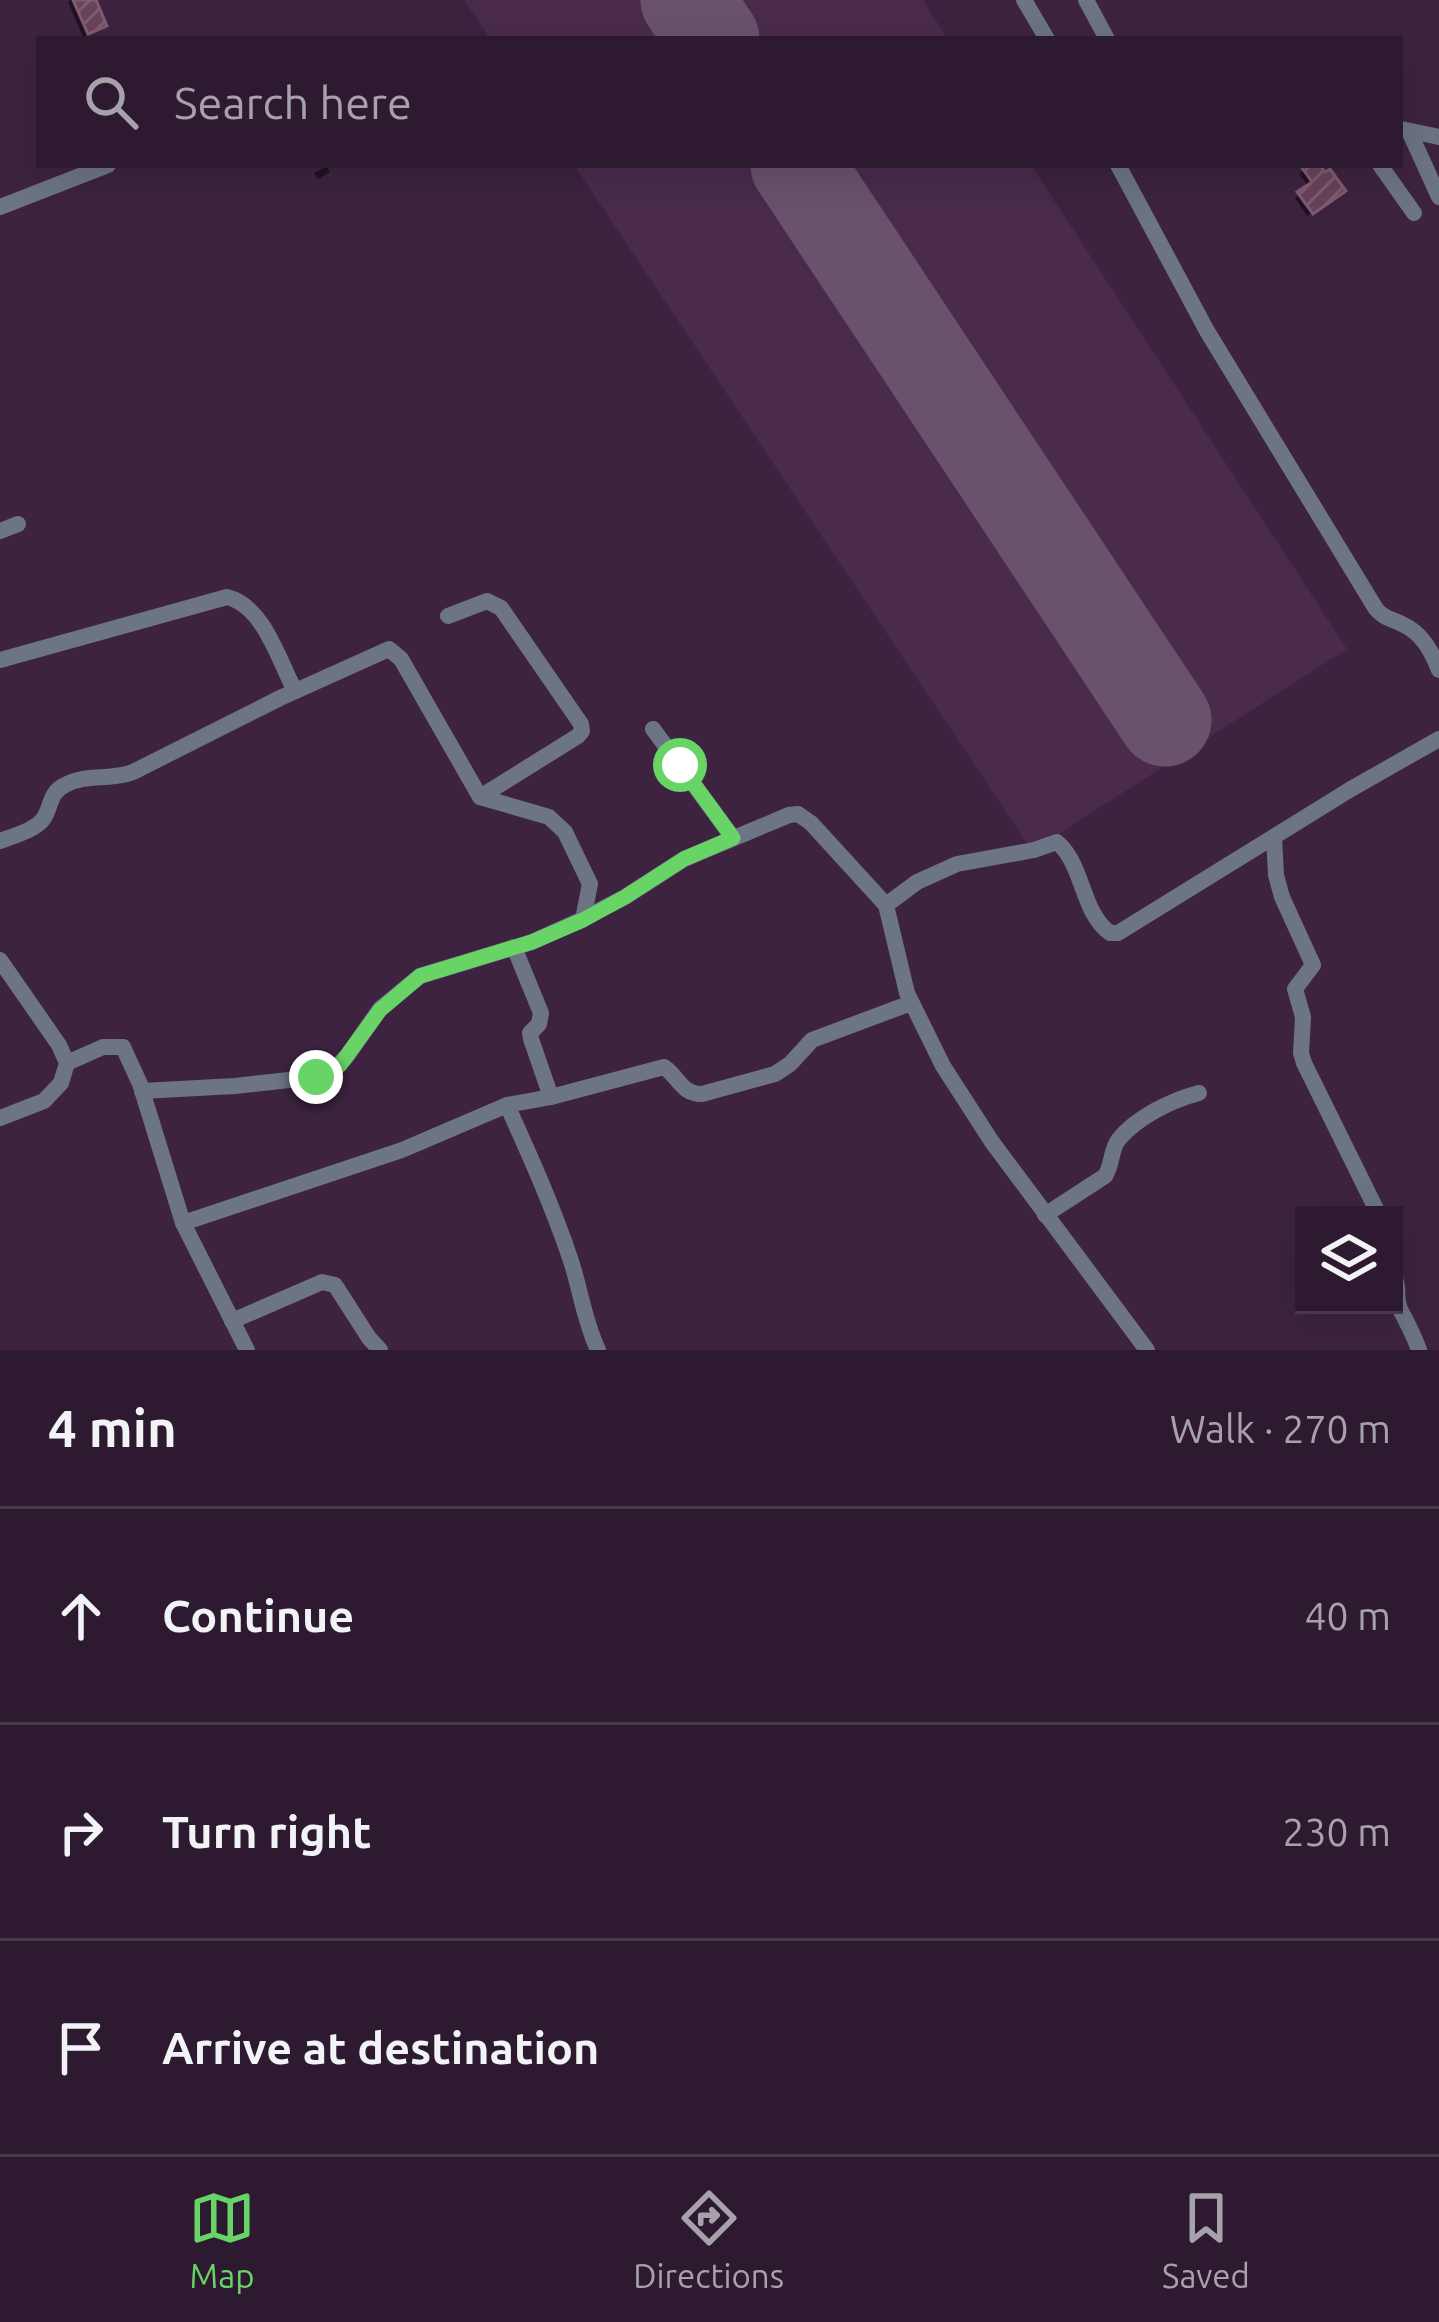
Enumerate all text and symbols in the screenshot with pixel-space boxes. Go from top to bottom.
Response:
search box [36,36,1403,168]
icon: search [78,69,144,135]
text: Search here [174,77,412,128]
route start [653,738,707,792]
route end [289,1050,343,1104]
map controls [1295,1206,1403,1314]
button: layers [1295,1206,1403,1314]
text: 4 min [48,1399,177,1457]
text: Walk · 270 m [1170,1407,1391,1450]
icon: ahead [48,1583,114,1649]
text: Continue [162,1590,354,1641]
text: 40 m [1304,1594,1391,1637]
icon: right [48,1799,114,1865]
text: Turn right [162,1806,371,1857]
text: 230 m [1282,1810,1391,1853]
icon: arrive [48,2015,114,2081]
text: Arrive at destination [162,2022,599,2073]
tab: Map [189,2185,255,2294]
tab: Directions [633,2185,784,2294]
tab: Saved [1162,2185,1250,2294]

